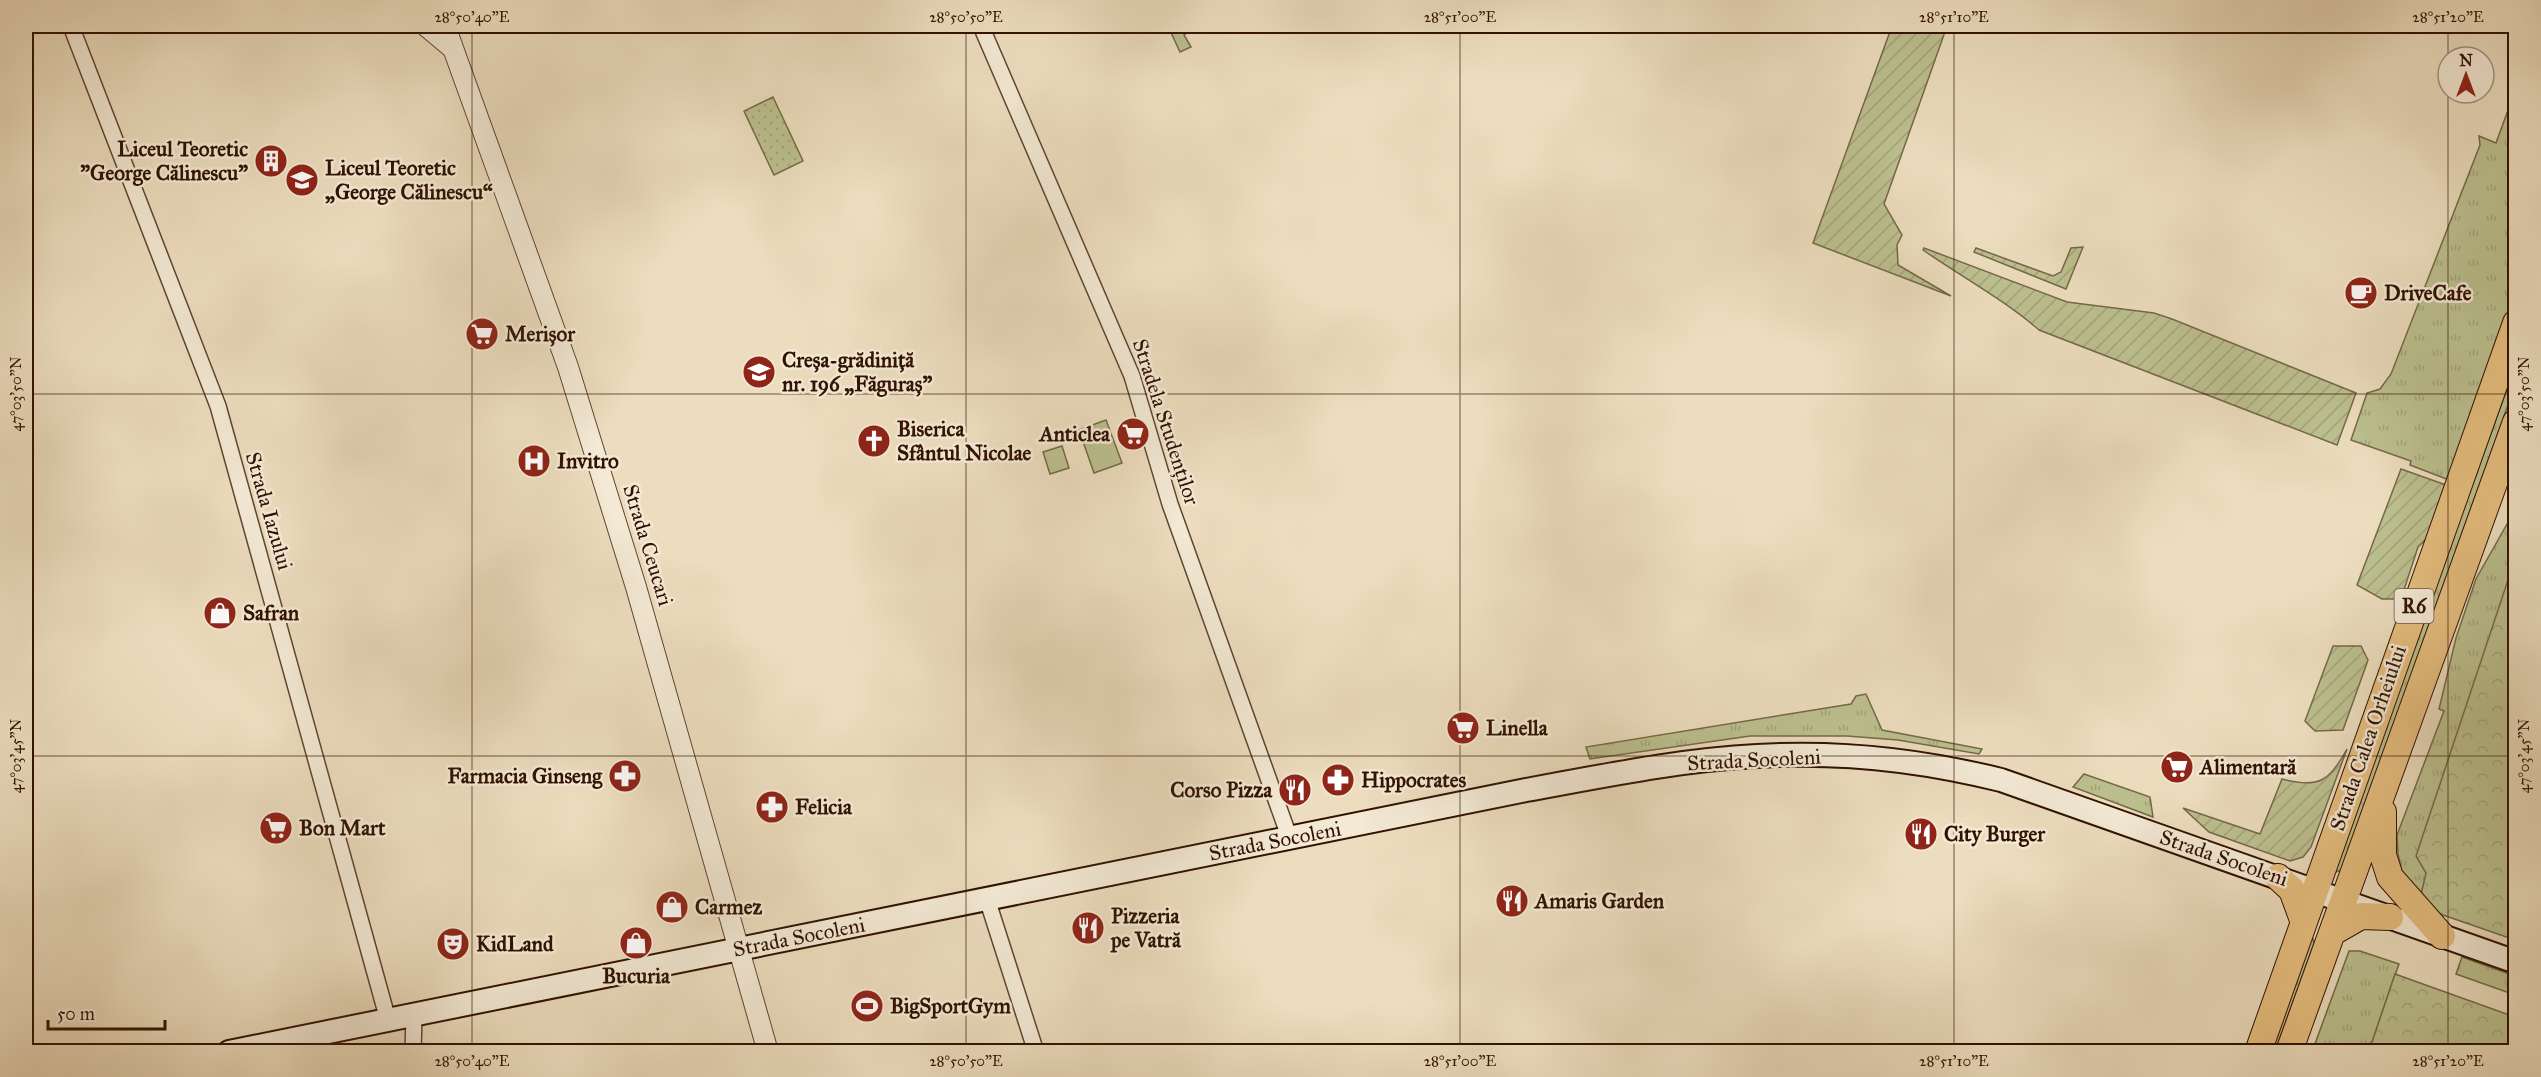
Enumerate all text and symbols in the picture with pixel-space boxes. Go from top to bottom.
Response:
text: 28°50'40"E [434,8,510,26]
text: 28°50'50"E [929,8,1003,26]
text: 28°51'00"E [1424,8,1497,26]
text: 28°51'10"E [1919,8,1989,26]
text: 28°51'20"E [2412,8,2484,26]
north arrow [2436,45,2496,105]
text: N [2459,51,2473,70]
place label: Liceul Teoretic "George Călinescu" [80,136,248,186]
building icon: Liceul Teoretic "George Călinescu" [253,143,289,179]
place label: Liceul Teoretic „George Călinescu“ [325,155,493,205]
school or university icon: Liceul Teoretic „George Călinescu“ [284,162,320,198]
cafe icon: DriveCafe [2343,275,2379,311]
place label: DriveCafe [2384,280,2472,306]
supermarket icon: Merișor [464,316,500,352]
place label: Merișor [505,321,576,347]
street label: Stradela Studenților [1127,336,1205,509]
place label: Creșa-grădiniță nr. 196 „Făguraș” [782,347,932,397]
school or university icon: Creșa-grădiniță nr. 196 „Făguraș” [741,354,777,390]
text: 47°03'50"N [7,356,25,432]
text: 47°03'50"N [2515,356,2533,432]
place label: Biserica Sfântul Nicolae [897,416,1032,466]
supermarket icon: Anticlea [1115,416,1151,452]
place label: Anticlea [1037,421,1111,447]
church icon: Biserica Sfântul Nicolae [856,423,892,459]
hospital icon: Invitro [516,443,552,479]
place label: Invitro [557,448,619,474]
street label: Strada Iazului [240,449,298,573]
street label: Strada Ceucari [617,481,679,609]
road number: R6 [2394,589,2434,623]
shop icon: Safran [202,595,238,631]
place label: Safran [243,600,300,626]
street label: Strada Calea Orheiului [2324,642,2412,834]
supermarket icon: Linella [1445,710,1481,746]
place label: Linella [1486,715,1549,741]
text: 47°03'45"N [7,718,25,793]
text: 47°03'45"N [2515,718,2533,793]
street label: Strada Socoleni [1686,743,1822,776]
supermarket icon: Alimentară [2159,749,2195,785]
place label: Alimentară [2198,754,2297,780]
pharmacy icon: Farmacia Ginseng [607,758,643,794]
pharmacy icon: Hippocrates [1320,762,1356,798]
place label: Farmacia Ginseng [447,763,603,789]
place label: Hippocrates [1361,767,1466,793]
restaurant icon: Corso Pizza [1277,772,1313,808]
place label: Corso Pizza [1170,777,1273,803]
pharmacy icon: Felicia [754,789,790,825]
place label: Felicia [795,794,853,820]
supermarket icon: Bon Mart [258,810,294,846]
place label: Bon Mart [299,815,386,841]
street label: Strada Socoleni [1207,815,1343,867]
restaurant icon: City Burger [1903,816,1939,852]
place label: City Burger [1944,821,2046,847]
street label: Strada Socoleni [2156,824,2292,892]
restaurant icon: Amaris Garden [1494,883,1530,919]
place label: Amaris Garden [1533,888,1665,914]
shop icon: Carmez [654,889,690,925]
place label: Carmez [695,894,762,920]
place label: Pizzeria pe Vatră [1110,903,1182,953]
restaurant icon: Pizzeria pe Vatră [1070,910,1106,946]
street label: Strada Socoleni [731,911,867,963]
shop icon: Bucuria [618,925,654,961]
theatre icon: KidLand [435,926,471,962]
place label: KidLand [476,931,554,957]
place label: Bucuria [602,963,671,989]
sports icon: BigSportGym [849,988,885,1024]
scale bar [48,993,165,1031]
place label: BigSportGym [890,993,1011,1019]
text: 50 m [57,1003,95,1025]
text: 28°50'40"E [434,1052,510,1070]
text: 28°50'50"E [929,1052,1003,1070]
text: 28°51'00"E [1424,1052,1497,1070]
text: 28°51'10"E [1919,1052,1989,1070]
text: 28°51'20"E [2412,1052,2484,1070]

